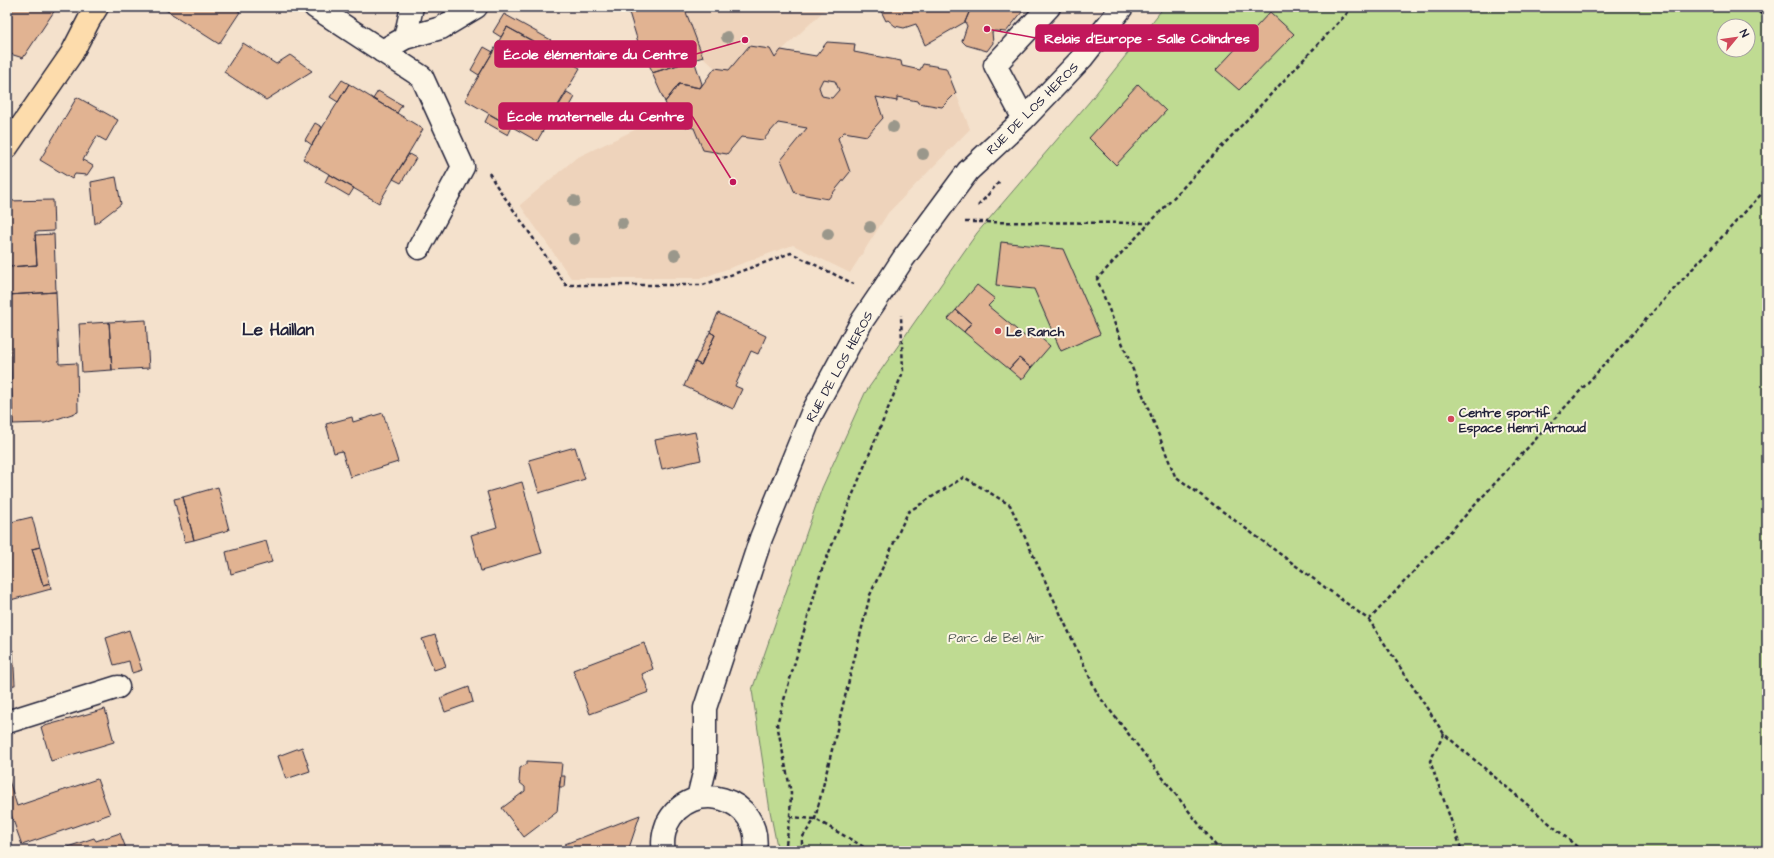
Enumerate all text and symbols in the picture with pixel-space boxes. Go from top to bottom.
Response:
north arrow [1716,18,1756,58]
callout: Relais d'Europe - Salle Colindres [1036,25,1258,51]
text: N [1736,27,1753,40]
text: Relais d'Europe - Salle Colindres [1044,29,1250,49]
callout: École élémentaire du Centre [495,41,696,67]
text: École élémentaire du Centre [504,45,689,65]
street label: RUE DE LOS HEROS [983,59,1083,159]
callout: École maternelle du Centre [499,103,692,129]
text: École maternelle du Centre [508,107,685,127]
street label: RUE DE LOS HEROS [802,308,878,425]
district label: Le Haillan [242,318,314,342]
place label: Le Ranch [1006,323,1065,341]
marker: Le Ranch [993,326,1003,336]
place label: Centre sportif Espace Henri Arnoud [1459,404,1586,438]
marker: Centre sportif Espace Henri Arnoud [1446,414,1456,424]
park label: Parc de Bel Air [948,629,1044,647]

